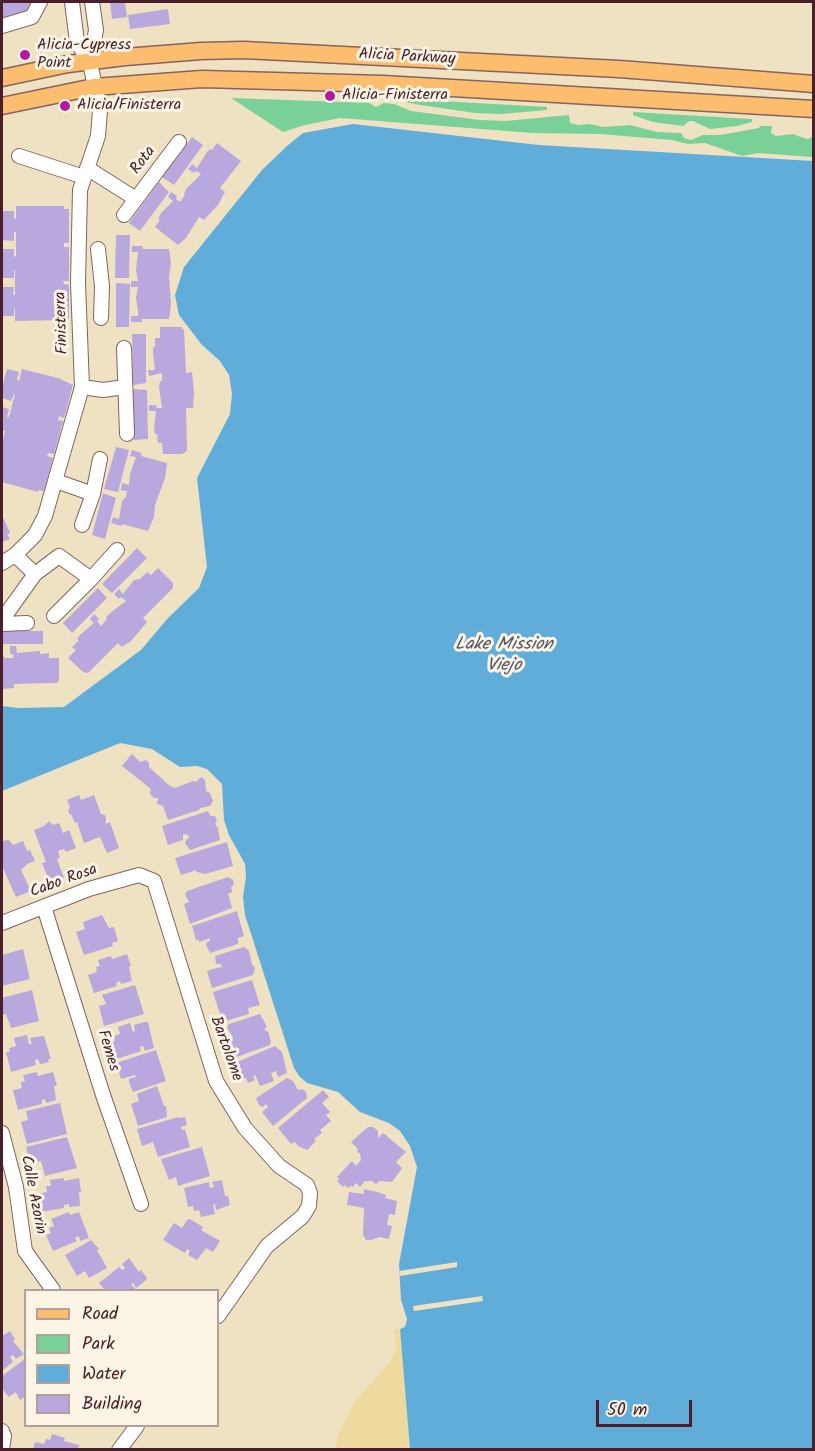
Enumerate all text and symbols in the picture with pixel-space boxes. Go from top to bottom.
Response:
place label: Alicia-Cypress Point [37,36,131,74]
street label: Alicia Parkway [358,46,456,70]
marker: Alicia-Cypress Point [18,48,32,62]
place label: Alicia-Finisterra [342,86,448,106]
marker: Alicia-Finisterra [323,89,337,103]
place label: Alicia/Finisterra [77,96,181,116]
marker: Alicia/Finisterra [58,99,72,113]
street label: Rota [127,143,161,179]
street label: Finisterra [52,291,74,355]
water label: Lake Mission Viejo [455,635,553,678]
street label: Cabo Rosa [28,861,100,903]
street label: Bartolome [204,1014,246,1084]
street label: Femes [92,1028,122,1074]
street label: Calle Azorin [15,1154,49,1236]
legend [24,1289,219,1427]
text: Road [82,1300,118,1329]
text: Park [82,1330,115,1359]
text: Water [82,1360,126,1389]
scale bar [599,1388,695,1426]
text: Building [82,1390,142,1419]
text: 50 m [607,1396,647,1425]

